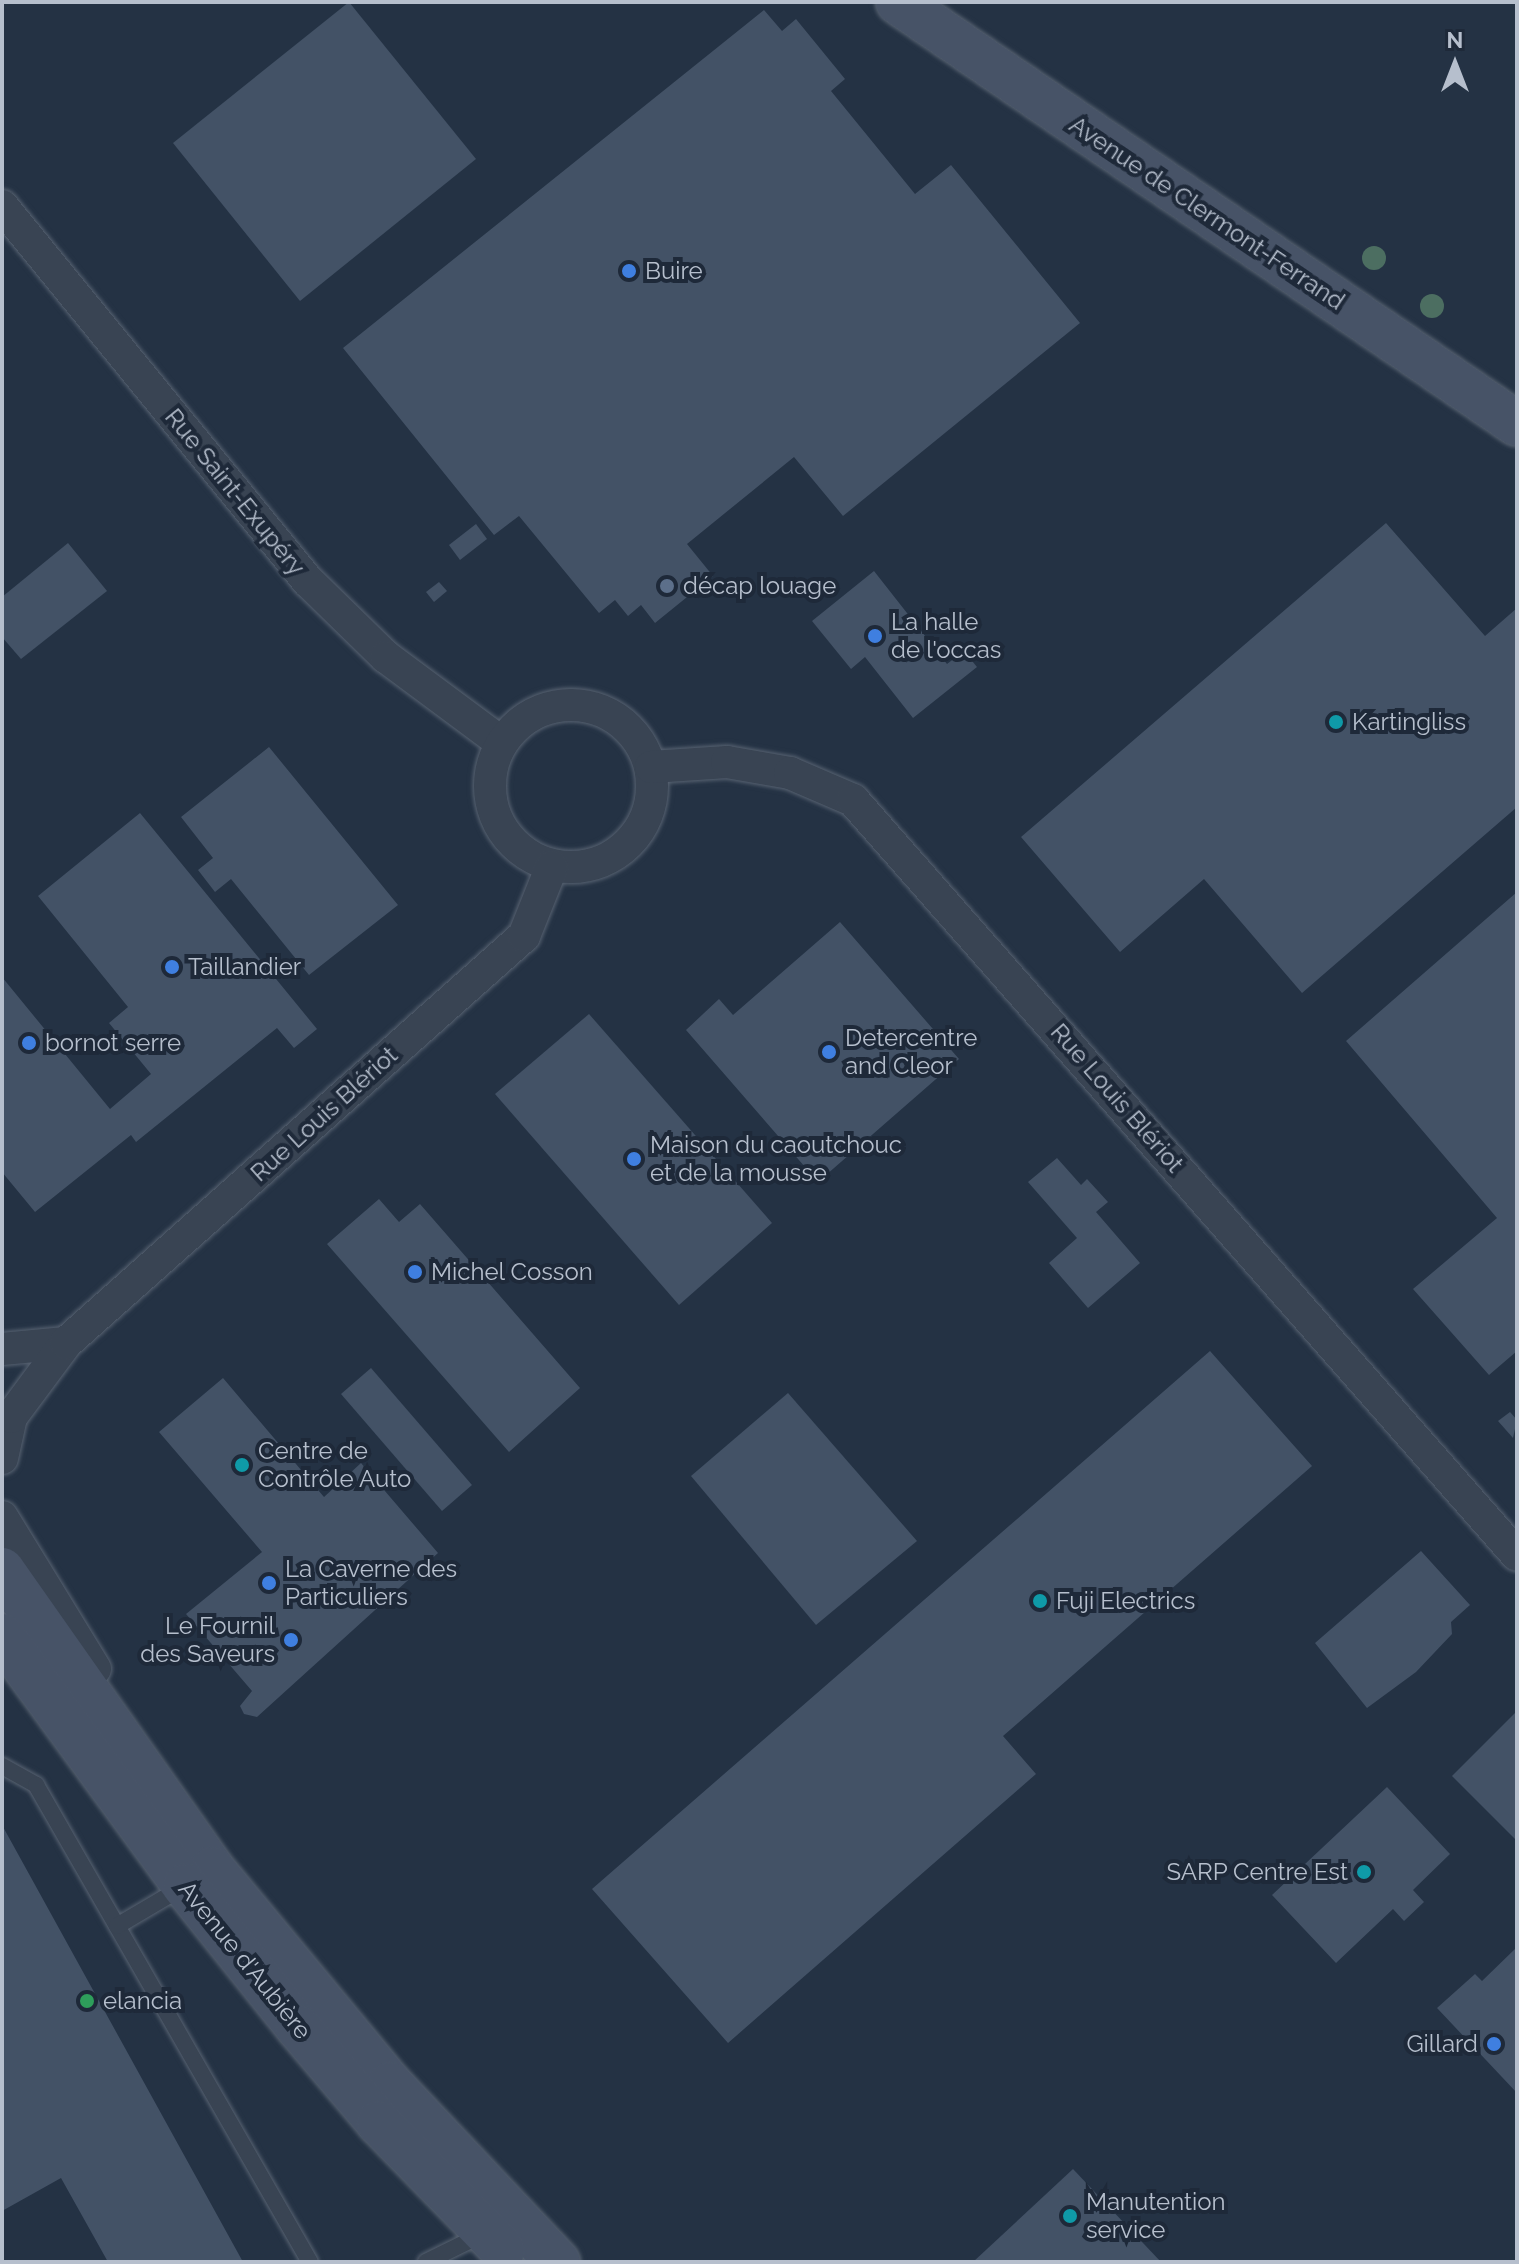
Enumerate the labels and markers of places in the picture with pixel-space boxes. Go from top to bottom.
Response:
place label: Buire [645,257,703,285]
marker: Buire [620,262,638,280]
place label: décap louage [683,572,836,600]
marker: décap louage [658,577,676,595]
place label: La halle de l'occas [891,608,1001,664]
marker: La halle de l'occas [866,627,884,645]
place label: Kartingliss [1352,708,1466,736]
marker: Kartingliss [1327,713,1345,731]
place label: Taillandier [188,953,301,981]
marker: Taillandier [163,958,181,976]
place label: Detercentre and Cleor [845,1024,977,1080]
place label: bornot serre [45,1029,181,1057]
marker: bornot serre [20,1034,38,1052]
marker: Detercentre and Cleor [820,1043,838,1061]
place label: Maison du caoutchouc et de la mousse [650,1131,902,1187]
marker: Maison du caoutchouc et de la mousse [625,1150,643,1168]
place label: Michel Cosson [431,1258,593,1286]
marker: Michel Cosson [406,1263,424,1281]
place label: Centre de Contrôle Auto [258,1437,412,1493]
marker: Centre de Contrôle Auto [233,1456,251,1474]
place label: La Caverne des Particuliers [285,1555,457,1611]
marker: La Caverne des Particuliers [260,1574,278,1592]
place label: Fuji Electrics [1056,1587,1195,1615]
marker: Fuji Electrics [1031,1592,1049,1610]
place label: Le Fournil des Saveurs [140,1612,275,1668]
marker: Le Fournil des Saveurs [282,1631,300,1649]
place label: SARP Centre Est [1166,1858,1348,1886]
marker: SARP Centre Est [1355,1863,1373,1881]
place label: elancia [103,1987,182,2015]
marker: elancia [78,1992,96,2010]
place label: Gillard [1406,2030,1478,2058]
marker: Gillard [1485,2035,1503,2053]
place label: Manutention service [1086,2188,1226,2244]
marker: Manutention service [1061,2207,1079,2225]

